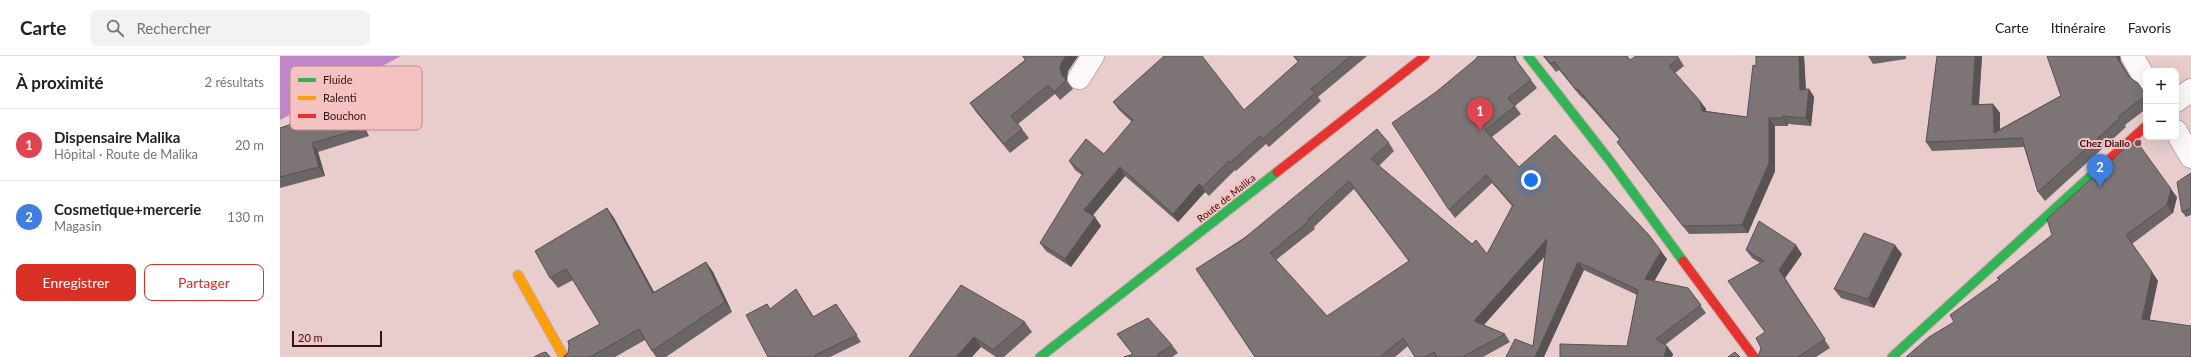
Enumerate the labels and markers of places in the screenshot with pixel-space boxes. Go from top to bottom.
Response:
pin: 1 [1467,98,1493,131]
place label: Chez Diallo [2080,137,2130,149]
marker: Chez Diallo [2133,138,2143,148]
pin: 2 [2087,154,2113,187]

